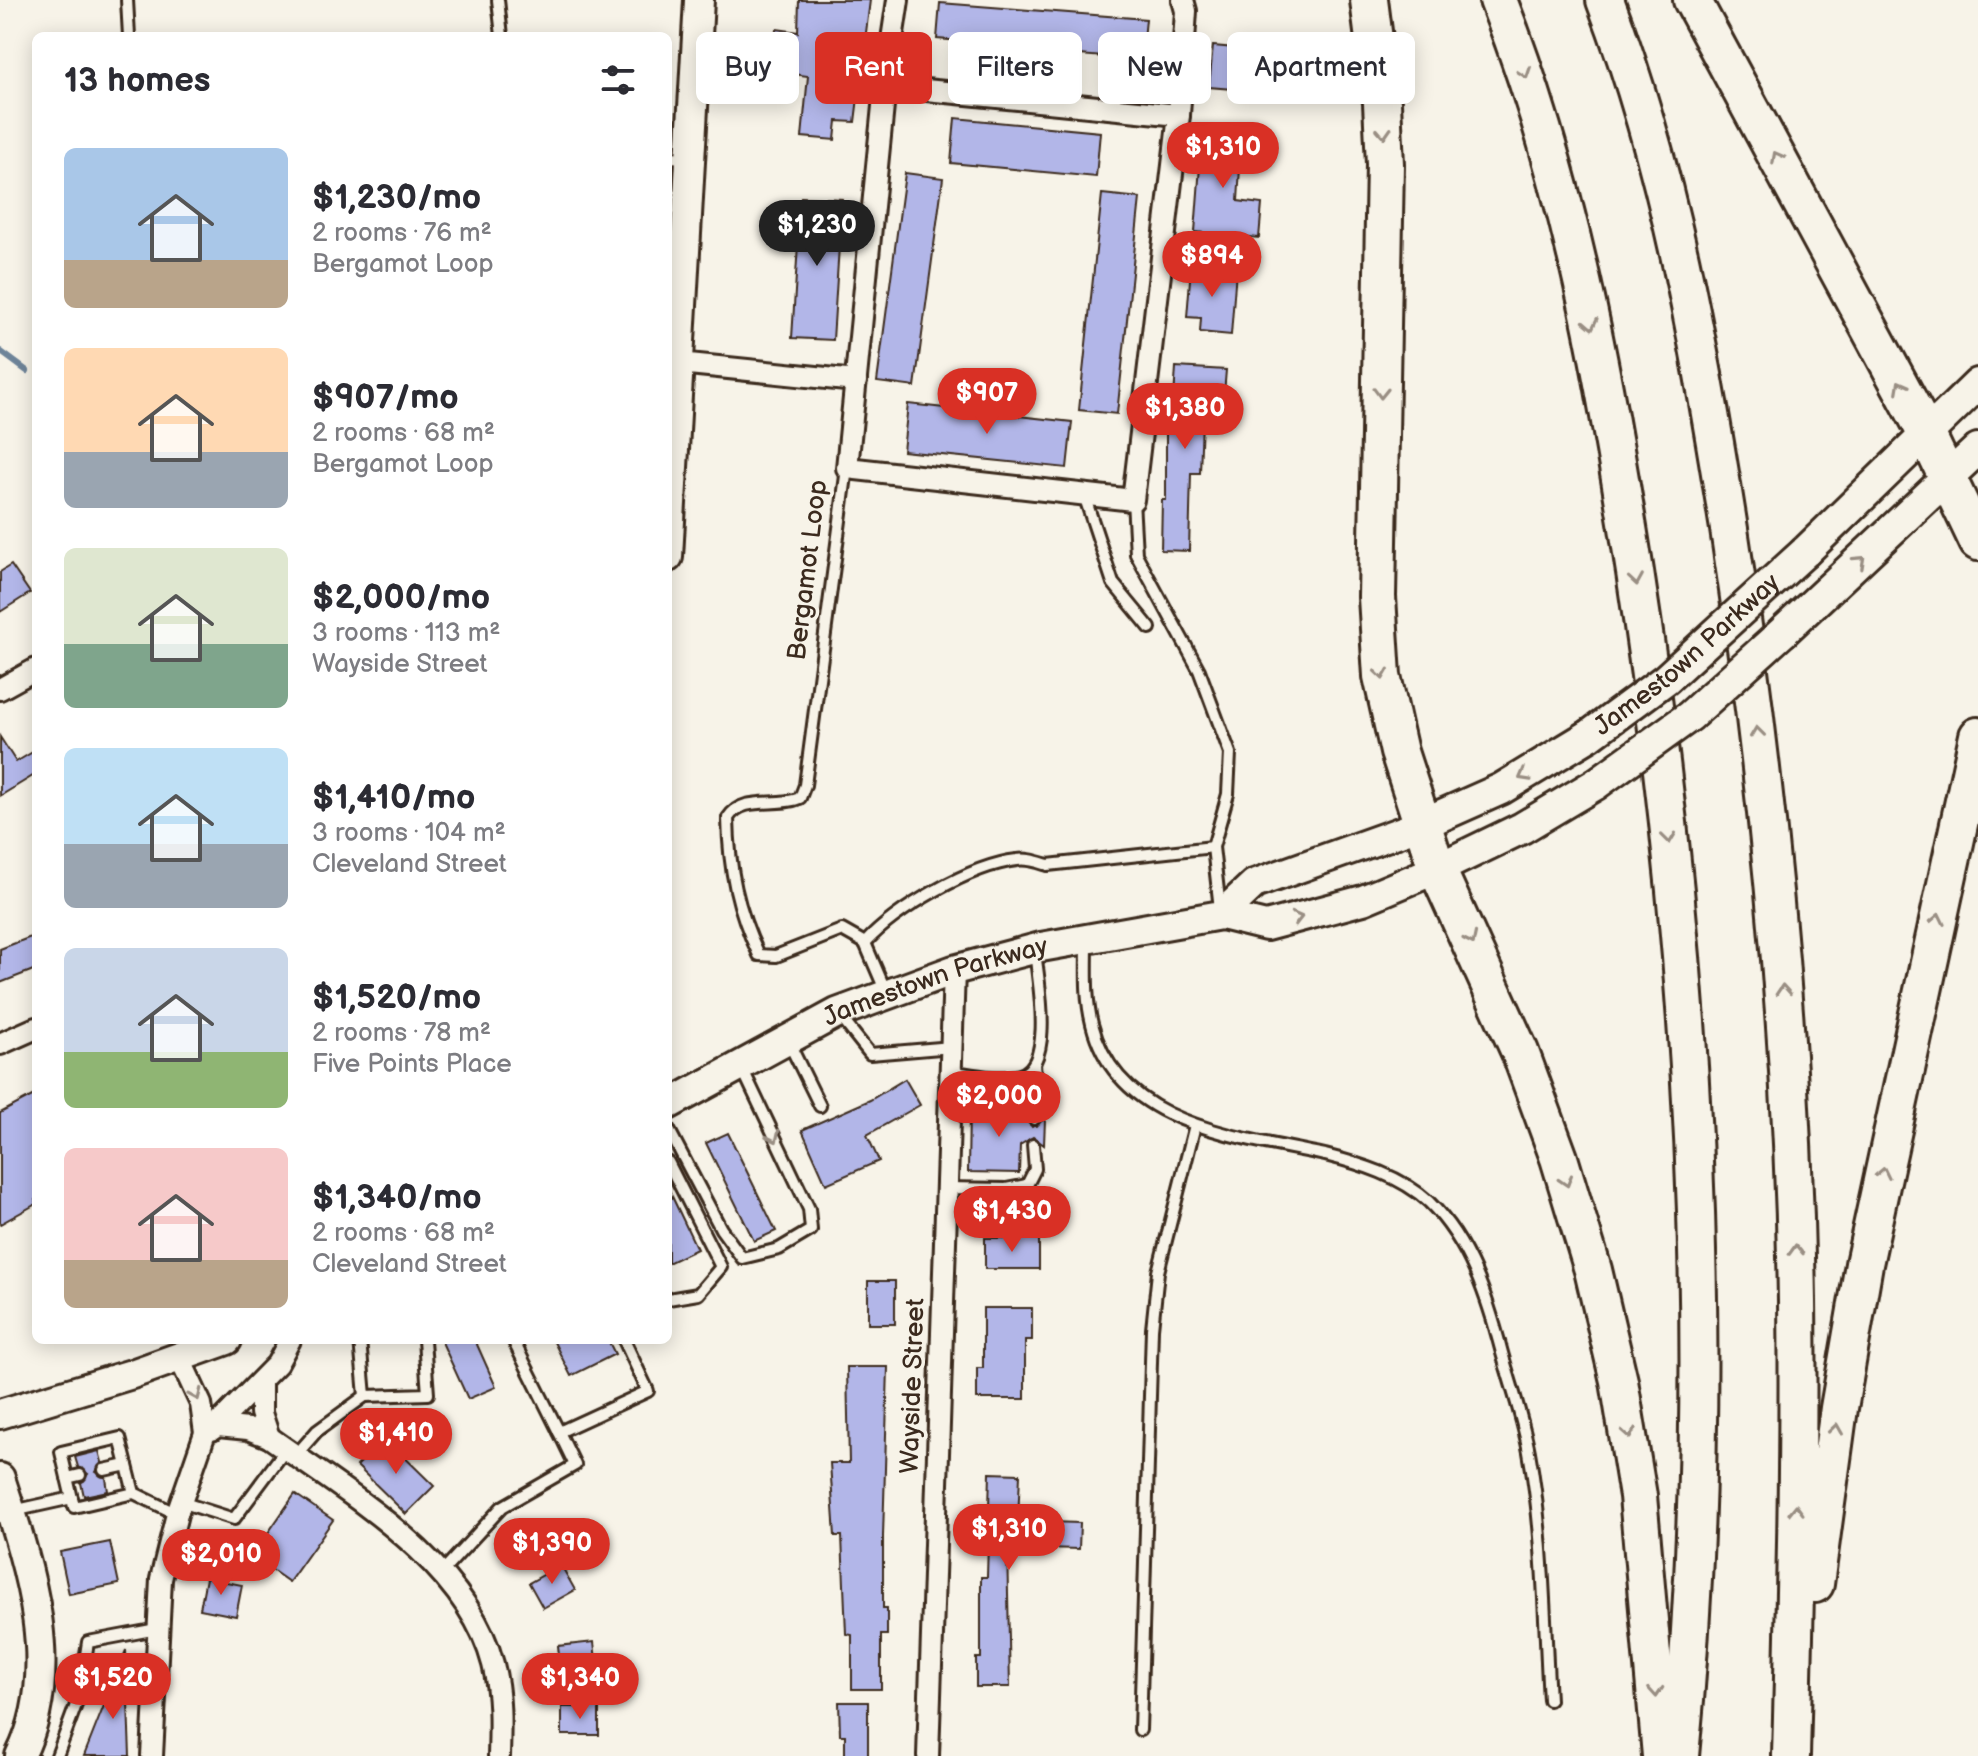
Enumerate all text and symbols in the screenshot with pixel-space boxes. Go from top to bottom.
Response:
chip: Buy [696,32,799,104]
chip: Rent [815,32,932,104]
chip: Filters [948,32,1082,104]
chip: New [1098,32,1211,104]
chip: Apartment [1227,32,1415,104]
icon: filters [596,58,640,102]
text: 13 homes [64,60,211,101]
one-way arrow [1515,65,1531,79]
pin: $1,310 [1158,122,1288,190]
one-way arrow [1375,127,1392,140]
text: $1,310 [1185,132,1261,163]
one-way arrow [1771,151,1787,166]
text: $1,230/mo [312,177,481,218]
icon: home [128,180,224,276]
pin: $1,230 [752,200,882,268]
text: $1,230 [777,210,857,241]
text: 2 rooms · 76 m² [312,218,492,249]
pin: $894 [1165,231,1259,299]
text: $894 [1180,241,1244,272]
text: Bergamot Loop [312,249,494,280]
one-way arrow [1582,317,1599,331]
pin: $907 [940,368,1034,436]
text: $907/mo [312,377,459,418]
text: $907 [956,378,1018,409]
icon: home [128,380,224,476]
one-way arrow [1895,380,1910,394]
pin: $1,380 [1120,383,1250,451]
one-way arrow [1372,387,1390,400]
text: $1,380 [1145,393,1225,424]
text: 2 rooms · 68 m² [312,418,495,449]
text: Bergamot Loop [312,449,494,480]
street label: Bergamot Loop [782,478,834,662]
one-way arrow [1850,556,1865,570]
street label: Jamestown Parkway [1588,567,1787,742]
one-way arrow [1627,574,1644,587]
text: $2,000/mo [312,577,490,618]
icon: home [128,580,224,676]
text: 3 rooms · 113 m² [312,618,501,649]
text: Wayside Street [312,649,488,680]
one-way arrow [1373,668,1390,681]
one-way arrow [1748,725,1765,738]
one-way arrow [1518,766,1533,782]
text: $1,410/mo [312,777,475,818]
icon: home [128,780,224,876]
text: 3 rooms · 104 m² [312,818,506,849]
one-way arrow [1661,832,1678,845]
text: Cleveland Street [312,849,507,880]
one-way arrow [1289,911,1303,928]
one-way arrow [1929,913,1946,927]
street label: Jamestown Parkway [818,931,1050,1033]
one-way arrow [1461,931,1477,946]
text: $1,520/mo [312,977,481,1018]
icon: home [128,980,224,1076]
one-way arrow [1775,983,1792,996]
text: 2 rooms · 78 m² [312,1018,491,1049]
text: Five Points Place [312,1049,512,1080]
pin: $2,000 [934,1071,1064,1139]
text: $2,000 [955,1081,1043,1112]
one-way arrow [764,1128,780,1143]
one-way arrow [1874,1167,1891,1181]
one-way arrow [1557,1174,1573,1187]
text: $1,340/mo [312,1177,482,1218]
icon: home [128,1180,224,1276]
pin: $1,430 [947,1186,1077,1254]
text: $1,430 [972,1196,1052,1227]
text: 2 rooms · 68 m² [312,1218,495,1249]
one-way arrow [1787,1243,1804,1256]
text: Cleveland Street [312,1249,507,1280]
street label: Wayside Street [894,1298,932,1474]
one-way arrow [187,1387,203,1401]
pin: $1,410 [331,1408,461,1476]
text: $1,410 [358,1418,434,1449]
one-way arrow [1827,1422,1844,1436]
one-way arrow [1619,1426,1636,1440]
one-way arrow [1788,1503,1805,1516]
pin: $1,310 [944,1504,1074,1572]
text: $1,310 [971,1514,1047,1545]
pin: $1,390 [487,1518,617,1586]
text: $1,390 [512,1528,592,1559]
pin: $2,010 [156,1529,286,1597]
text: $2,010 [180,1539,262,1570]
pin: $1,520 [48,1653,178,1721]
pin: $1,340 [515,1653,645,1721]
text: $1,520 [73,1663,153,1694]
text: $1,340 [540,1663,620,1694]
one-way arrow [1647,1686,1664,1699]

